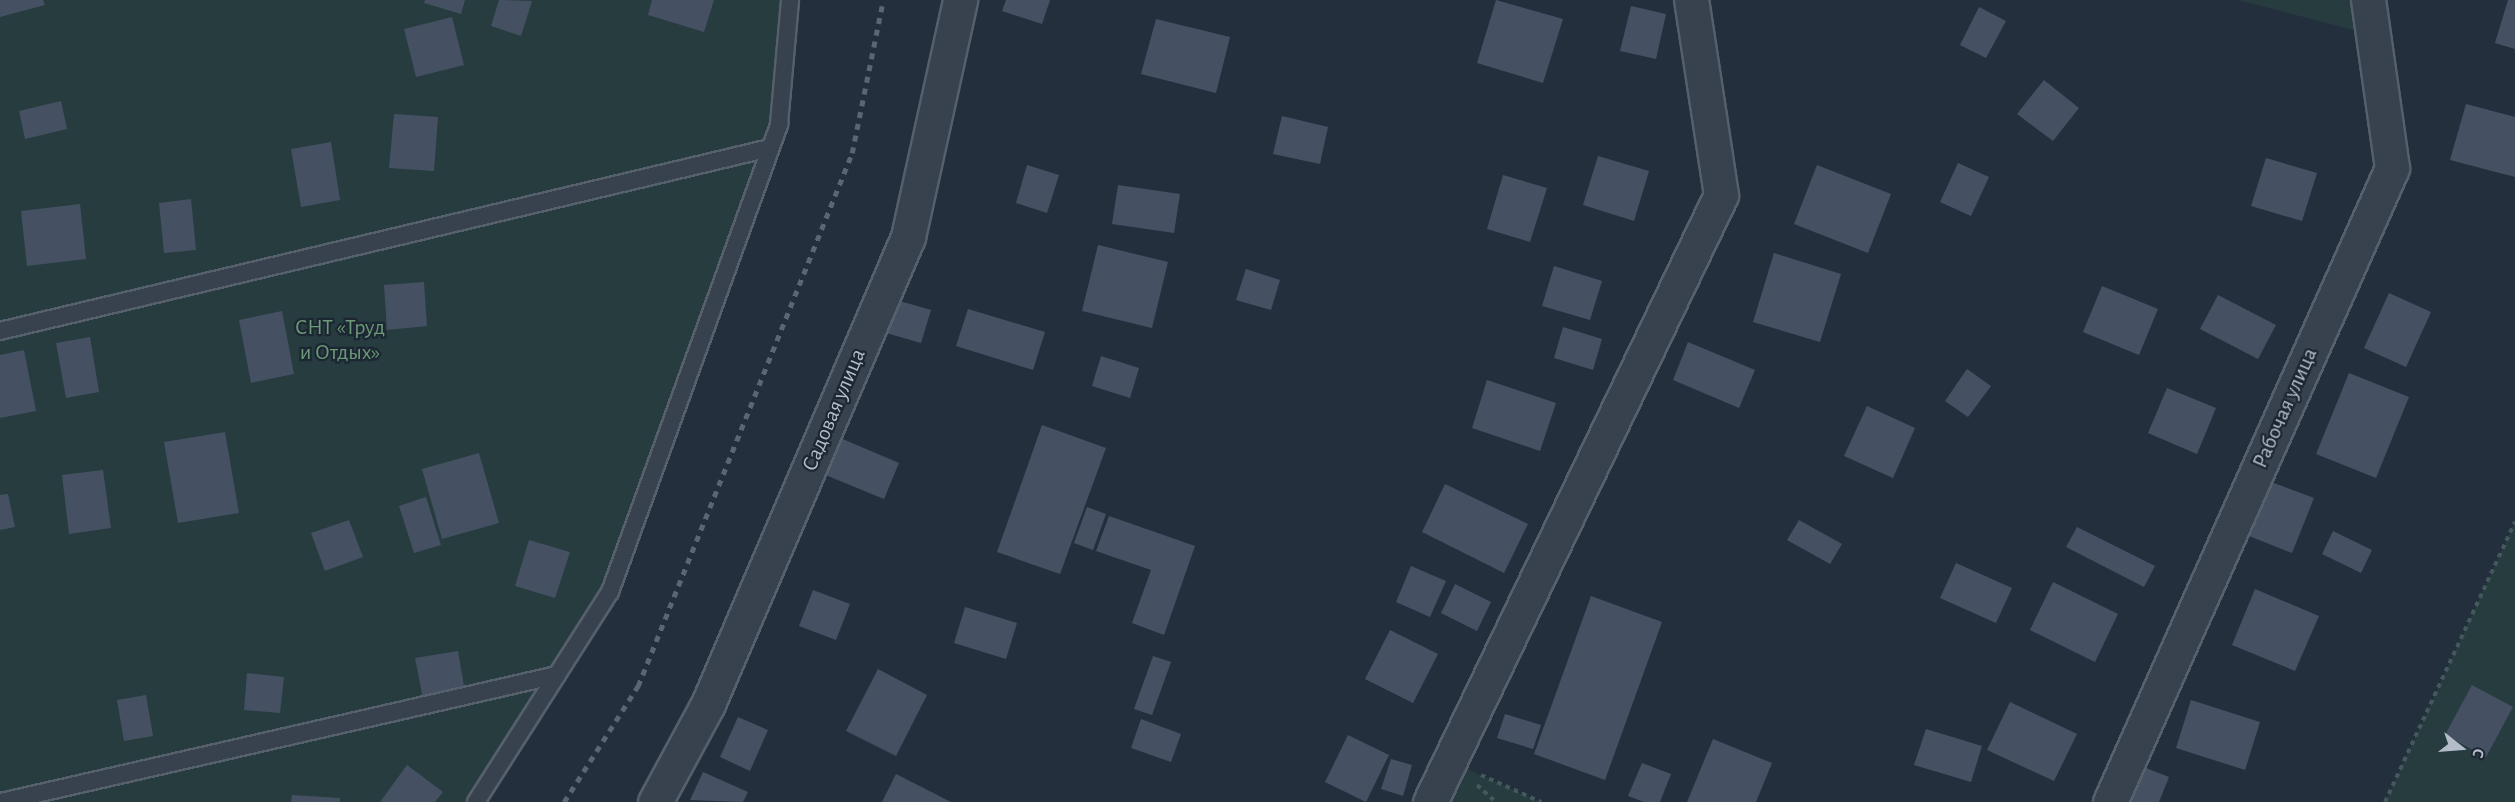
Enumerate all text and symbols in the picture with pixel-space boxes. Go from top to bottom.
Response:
park label: СНТ «Труд и Отдых» [295,314,385,366]
street label: Рабочая улица [2247,344,2323,472]
street label: Садовая улица [796,345,872,475]
north arrow [2431,718,2491,778]
text: С [2469,747,2487,760]

